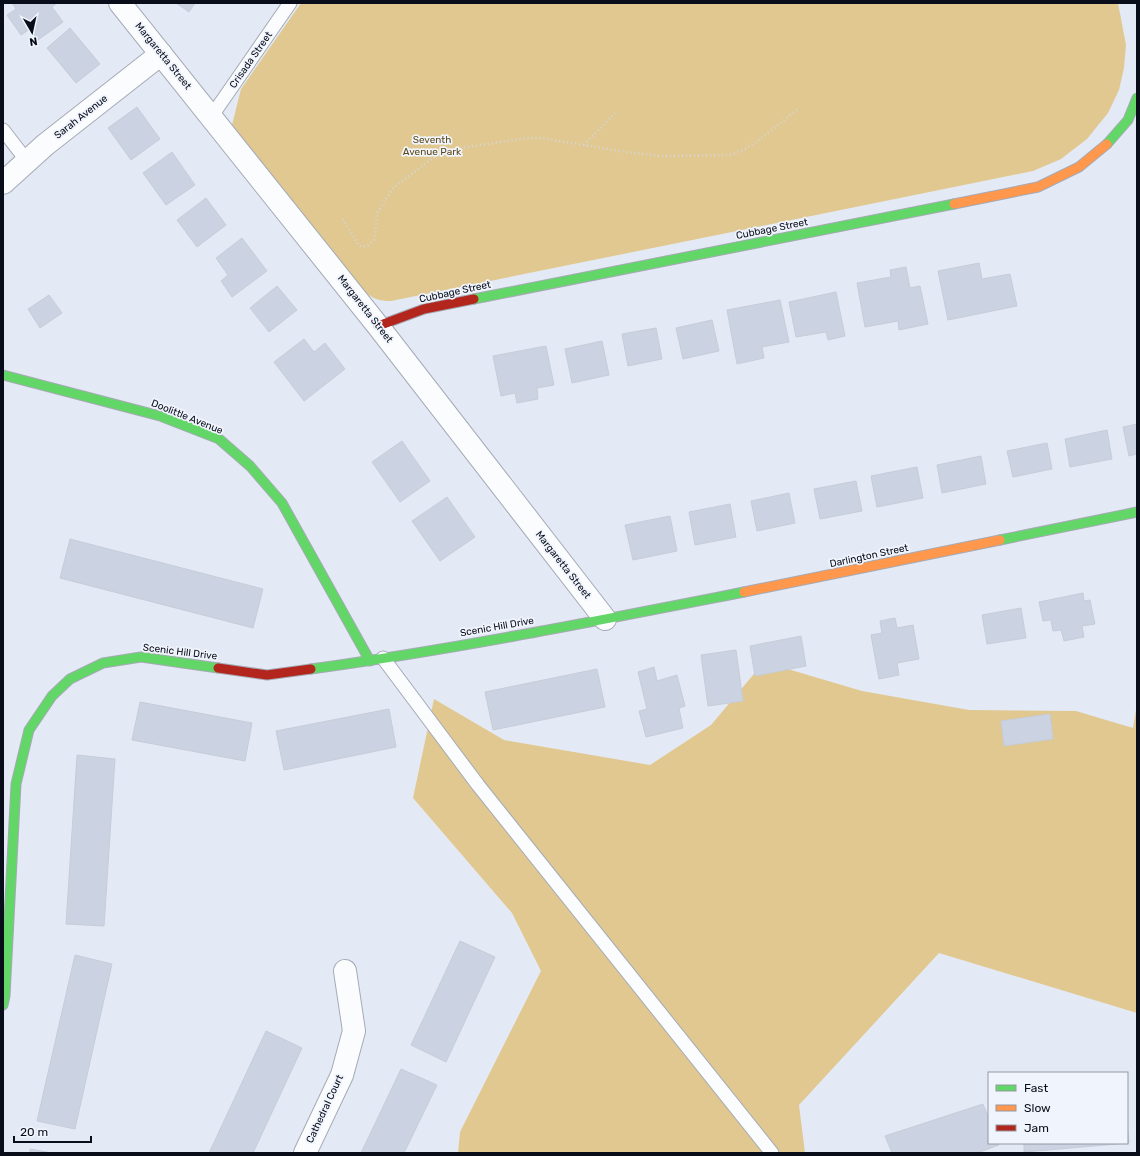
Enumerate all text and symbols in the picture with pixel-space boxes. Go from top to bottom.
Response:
north arrow [12,12,52,52]
street label: Margaretta Street [132,20,194,92]
street label: Crisada Street [227,29,275,91]
text: N [28,34,38,48]
street label: Sarah Avenue [52,92,110,142]
park label: Seventh Avenue Park [403,134,462,158]
street label: Cubbage Street [735,216,809,242]
street label: Margaretta Street [335,273,395,345]
street label: Cubbage Street [418,279,492,305]
street label: Doolittle Avenue [149,397,225,437]
street label: Margaretta Street [533,529,593,601]
street label: Darlington Street [829,542,910,570]
street label: Scenic Hill Drive [459,615,535,639]
street label: Scenic Hill Drive [142,641,218,663]
legend [988,1072,1128,1144]
street label: Cathedral Court [304,1073,346,1145]
text: Fast [1024,1081,1048,1095]
text: Slow [1024,1101,1051,1115]
scale bar [14,1118,91,1144]
text: Jam [1024,1121,1049,1135]
text: 20 m [20,1125,48,1139]

